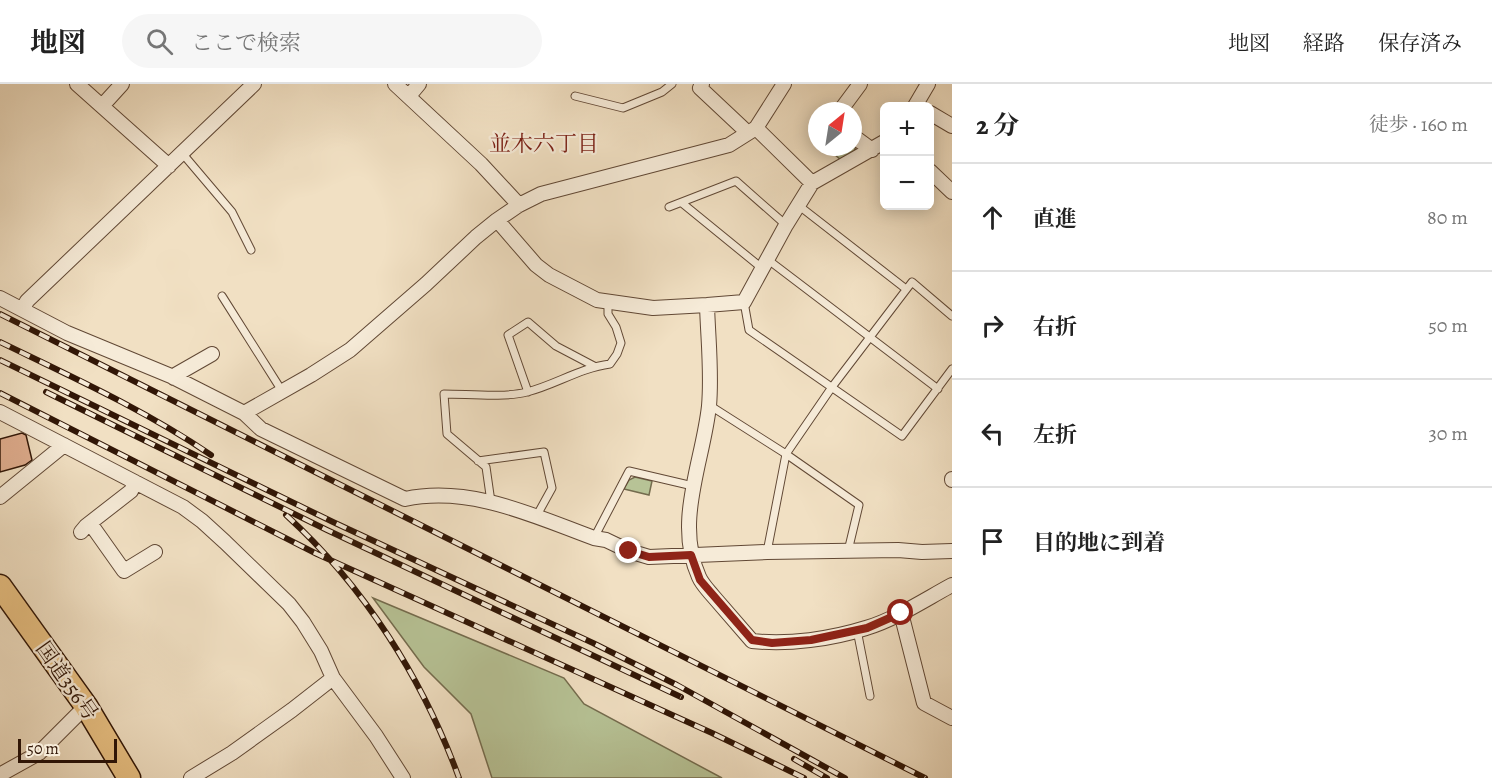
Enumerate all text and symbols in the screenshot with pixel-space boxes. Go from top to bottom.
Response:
search box [122,14,542,68]
text: 地図 [30,24,86,62]
icon: search [143,25,176,58]
text: ここで検索 [191,28,301,58]
text: 地図 [1228,29,1270,57]
text: 経路 [1303,29,1345,57]
text: 保存済み [1378,29,1462,57]
north arrow [808,102,862,156]
map controls [880,102,934,210]
button: + [880,102,934,156]
text: 2 分 [976,108,1019,143]
text: 徒歩 · 160 m [1369,111,1468,138]
district label: 並木六丁目 [489,129,599,159]
button: − [880,156,934,210]
icon: ahead [976,201,1009,234]
text: 直進 [1033,204,1077,234]
text: 80 m [1427,204,1468,231]
icon: right [976,309,1009,342]
text: 右折 [1033,312,1077,342]
text: 50 m [1428,312,1468,339]
icon: left [976,417,1009,450]
text: 左折 [1033,420,1077,450]
text: 30 m [1428,420,1468,447]
icon: arrive [976,525,1009,558]
text: 目的地に到着 [1033,528,1165,558]
route end [615,537,641,563]
route start [887,599,913,625]
street label: 国道356号 [30,636,104,726]
scale bar [18,736,117,764]
text: 50 m [27,738,59,760]

